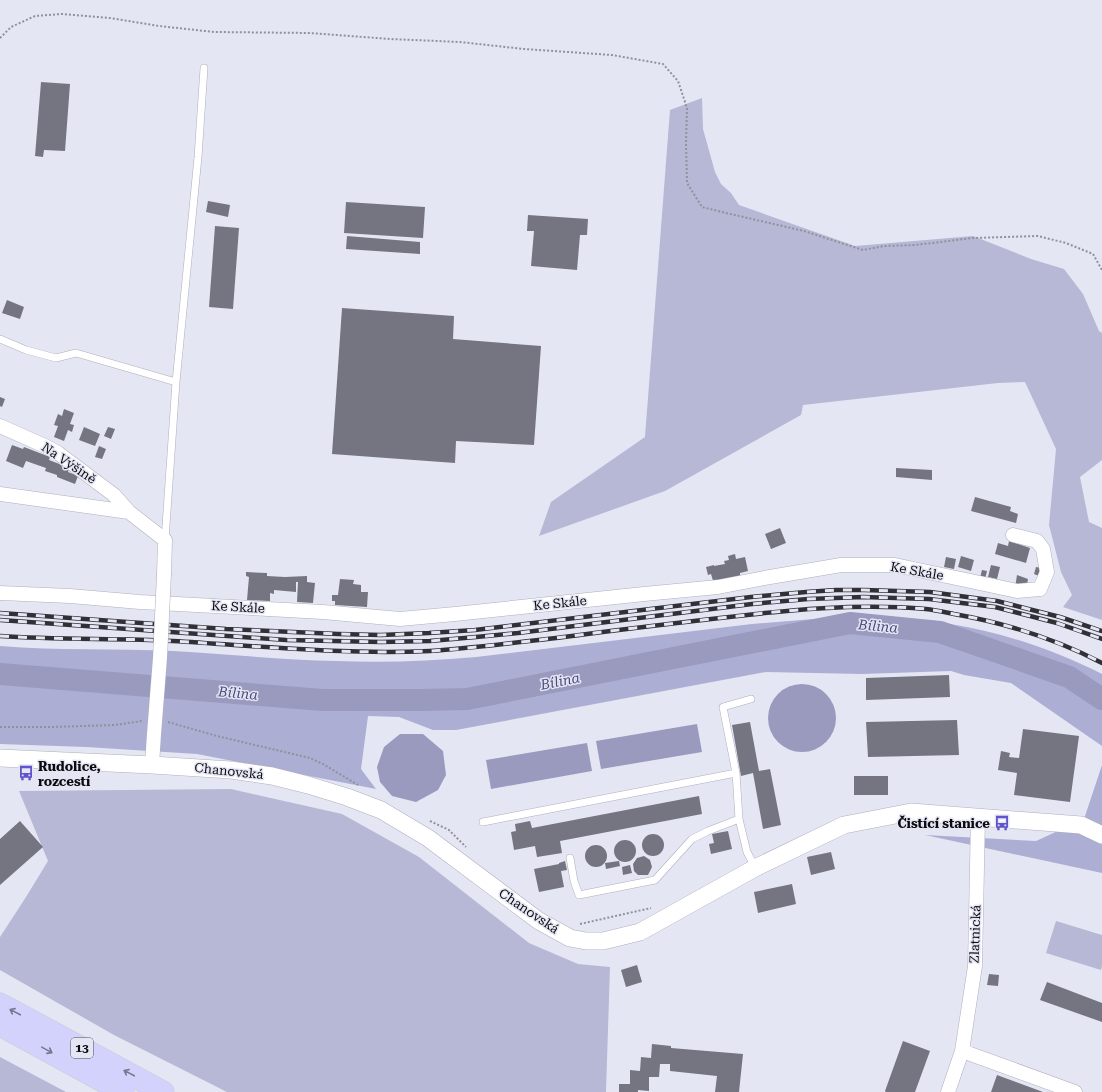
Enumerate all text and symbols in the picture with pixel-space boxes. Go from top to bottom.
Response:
street label: Na Výšině [39,439,99,487]
street label: Ke Skále [889,559,945,583]
street label: Ke Skále [533,593,587,613]
street label: Ke Skále [211,598,265,616]
water label: Bílina [856,616,899,636]
water label: Bílina [538,669,581,693]
water label: Bílina [216,683,259,703]
place label: Rudolice, rozcestí [38,759,101,789]
street label: Chanovská [194,760,264,782]
bus stop icon: Rudolice, rozcestí [17,764,35,782]
bus stop icon: Čistící stanice [993,814,1011,832]
place label: Čistící stanice [897,815,990,831]
street label: Chanovská [496,885,562,937]
street label: Zlatnická [966,904,984,964]
one-way arrow [9,1007,21,1015]
road number: 13 [71,1038,93,1058]
one-way arrow [40,1047,52,1055]
one-way arrow [123,1069,135,1077]

